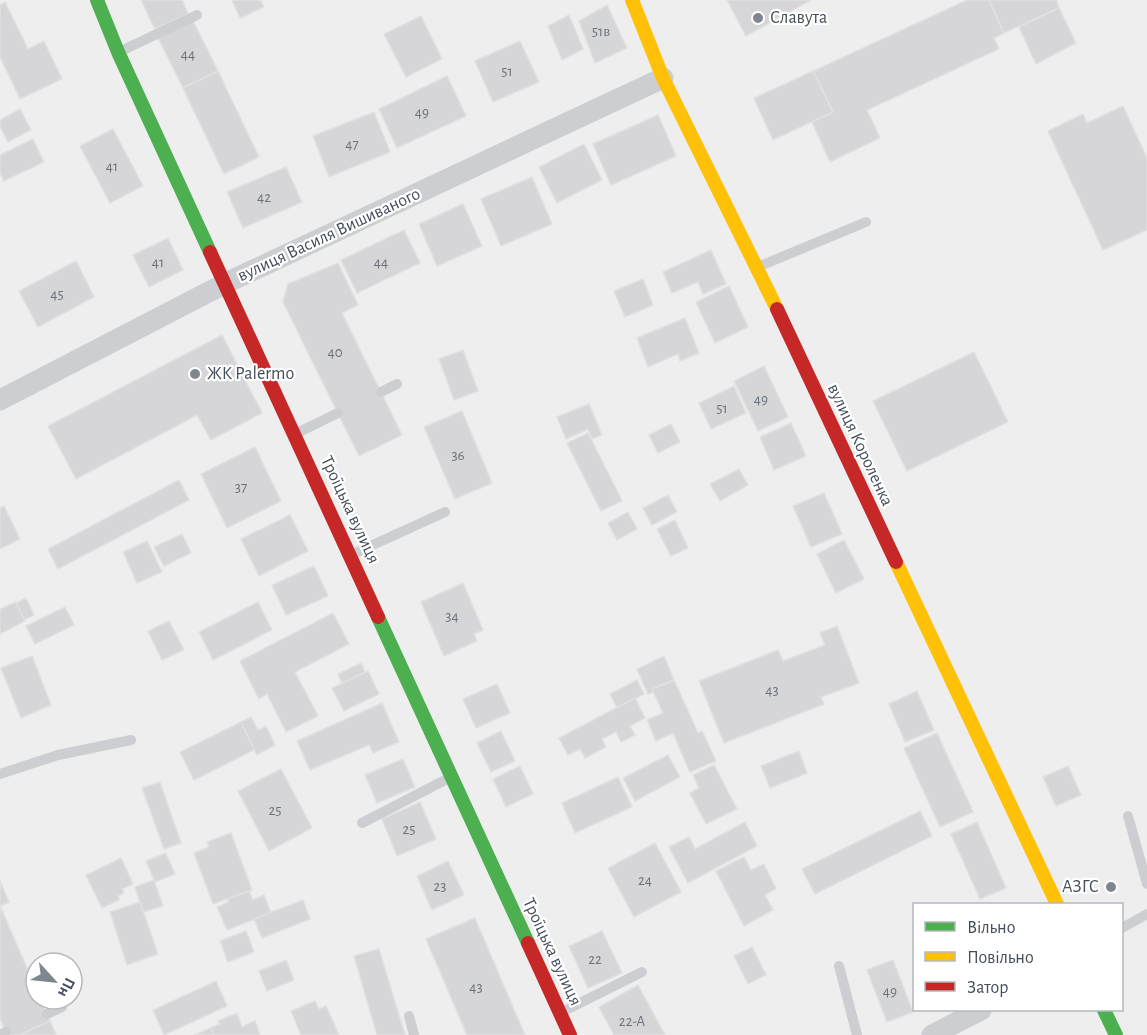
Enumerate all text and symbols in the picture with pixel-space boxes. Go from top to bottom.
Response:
place label: Славута [770,9,827,27]
marker: Славута [751,11,765,25]
house number: 51в [592,24,610,39]
house number: 44 [181,47,195,62]
house number: 51 [501,64,513,79]
house number: 49 [415,105,429,120]
house number: 47 [345,137,359,152]
house number: 41 [106,159,118,174]
street label: вулиця Василя Вишиваного [235,185,423,285]
house number: 42 [257,190,271,205]
house number: 41 [152,255,164,270]
house number: 44 [374,255,388,270]
house number: 45 [50,287,64,302]
house number: 40 [327,345,343,360]
place label: ЖК Palermo [207,365,294,383]
marker: ЖК Palermo [188,367,202,381]
street label: вулиця Короленка [824,381,896,509]
house number: 49 [754,392,768,407]
house number: 51 [716,401,728,416]
house number: 36 [451,448,465,463]
street label: Троїцька вулиця [317,453,383,567]
house number: 37 [235,480,247,495]
house number: 34 [445,609,459,624]
house number: 43 [765,683,779,698]
house number: 25 [268,803,282,818]
house number: 25 [402,822,416,837]
house number: 24 [638,873,652,888]
place label: АЗГС [1062,878,1099,896]
house number: 23 [433,879,447,894]
marker: АЗГС [1104,880,1118,894]
street label: Троїцька вулиця [519,895,585,1009]
legend [913,903,1123,1011]
text: Вільно [967,919,1015,937]
text: Повільно [967,949,1034,967]
north arrow [24,951,84,1011]
house number: 22 [588,952,602,967]
text: Пн [55,975,78,1000]
text: Затор [967,979,1008,997]
house number: 43 [469,980,483,995]
house number: 49 [883,984,897,999]
house number: 22-А [619,1014,645,1029]

